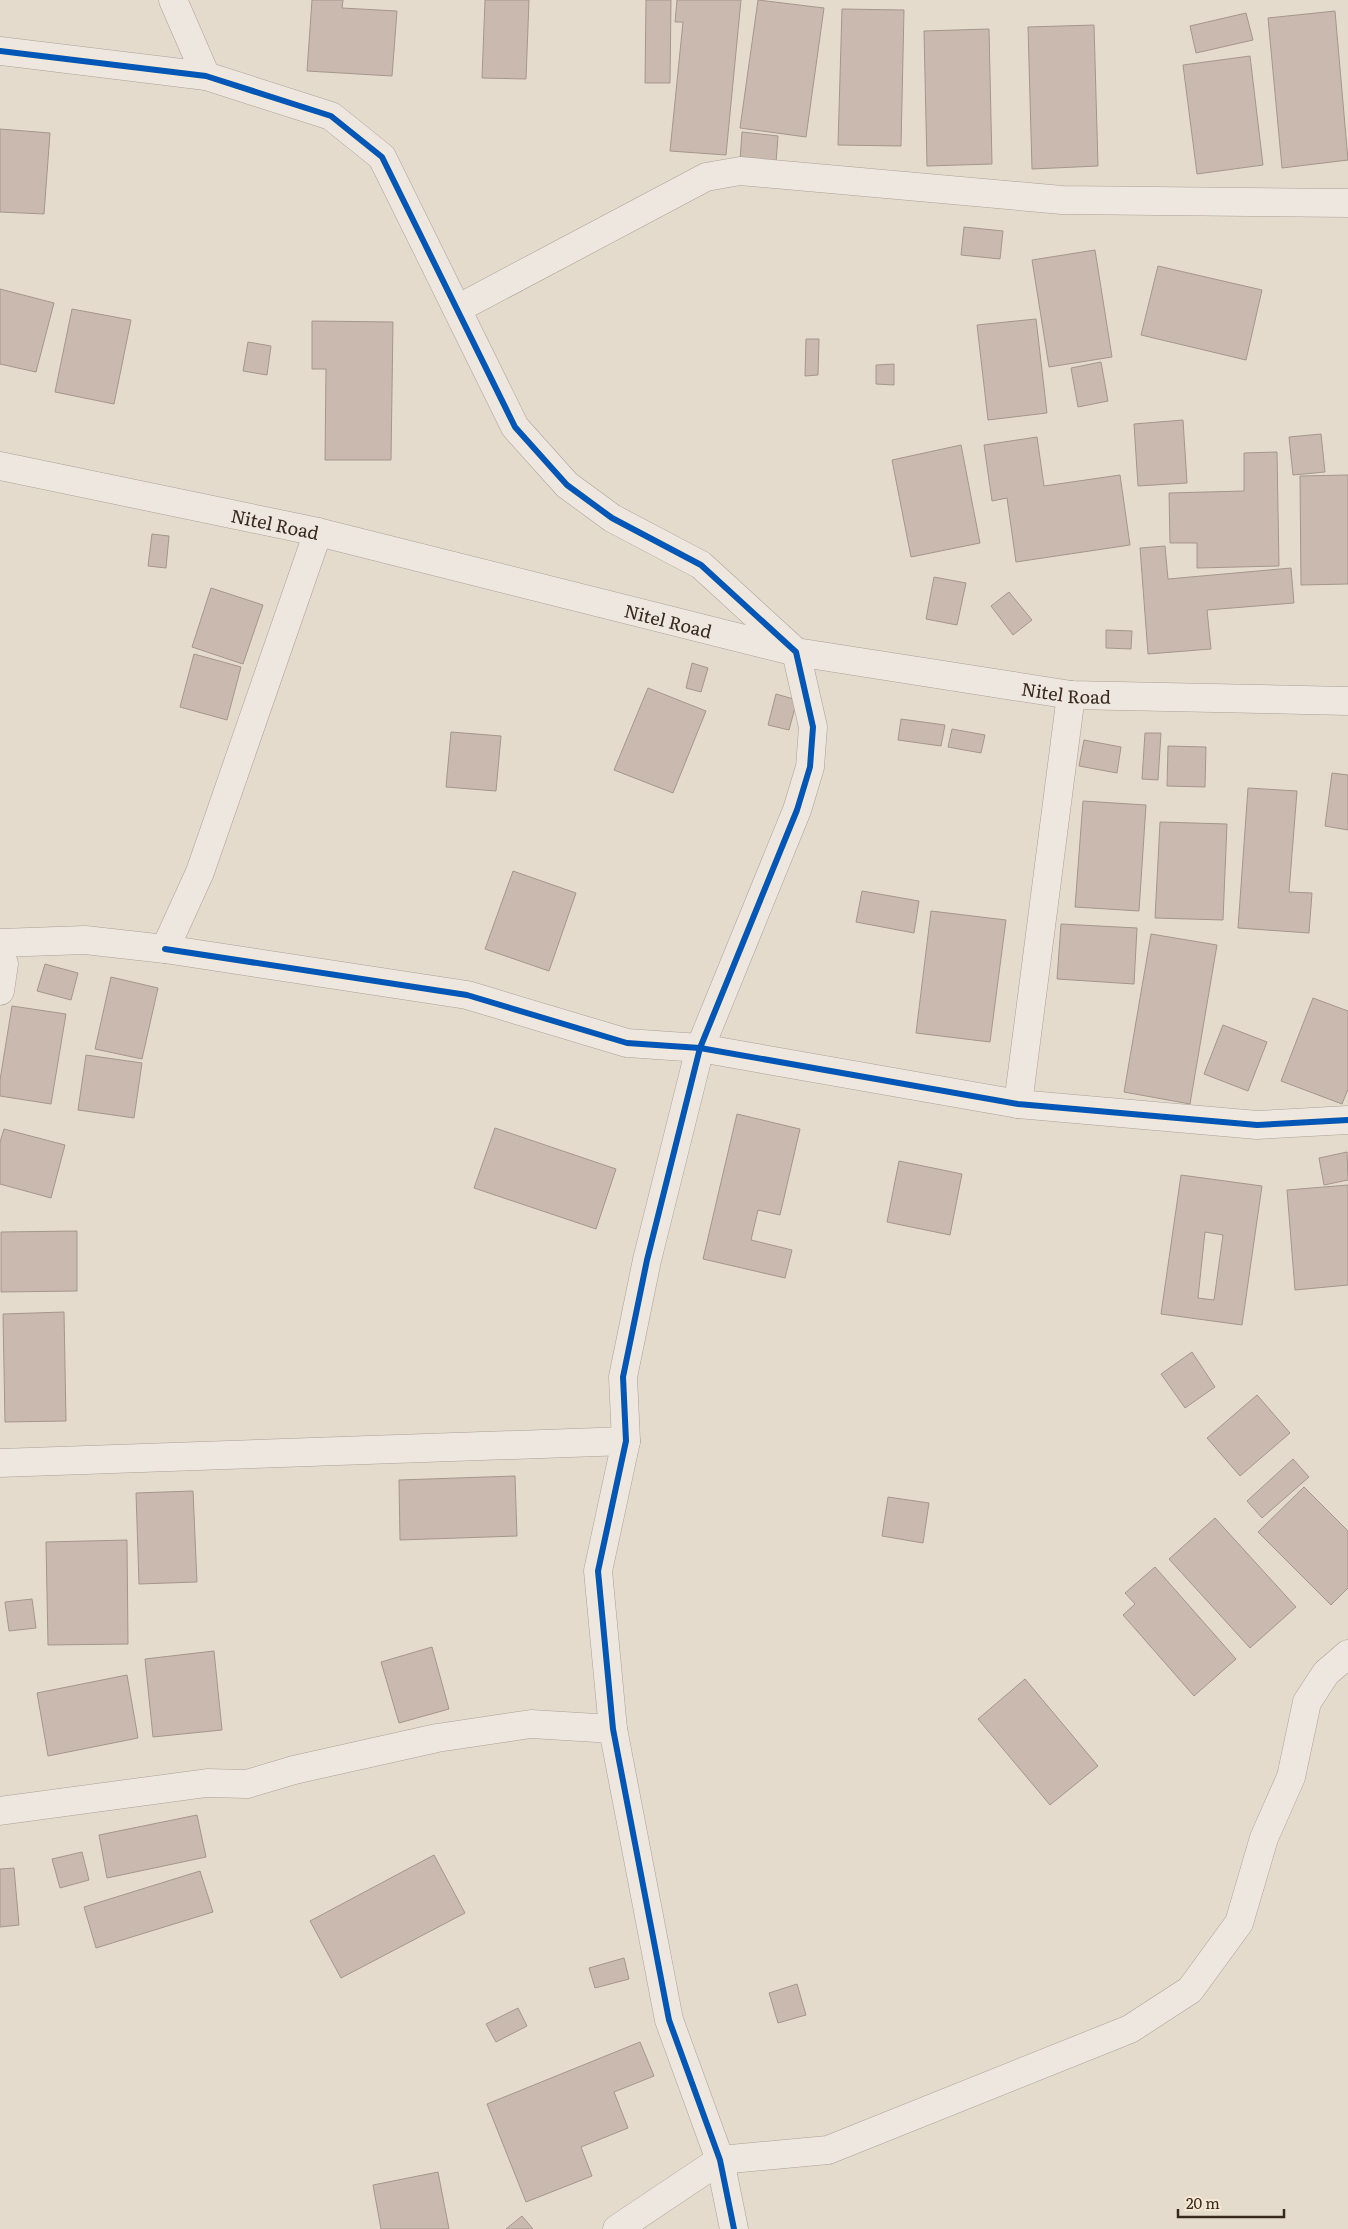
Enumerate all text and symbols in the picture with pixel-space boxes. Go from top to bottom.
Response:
street label: Nitel Road [229,501,322,545]
street label: Nitel Road [622,596,715,644]
street label: Nitel Road [1020,674,1111,709]
scale bar [1178,2186,1284,2218]
text: 20 m [1186,2191,1220,2214]

